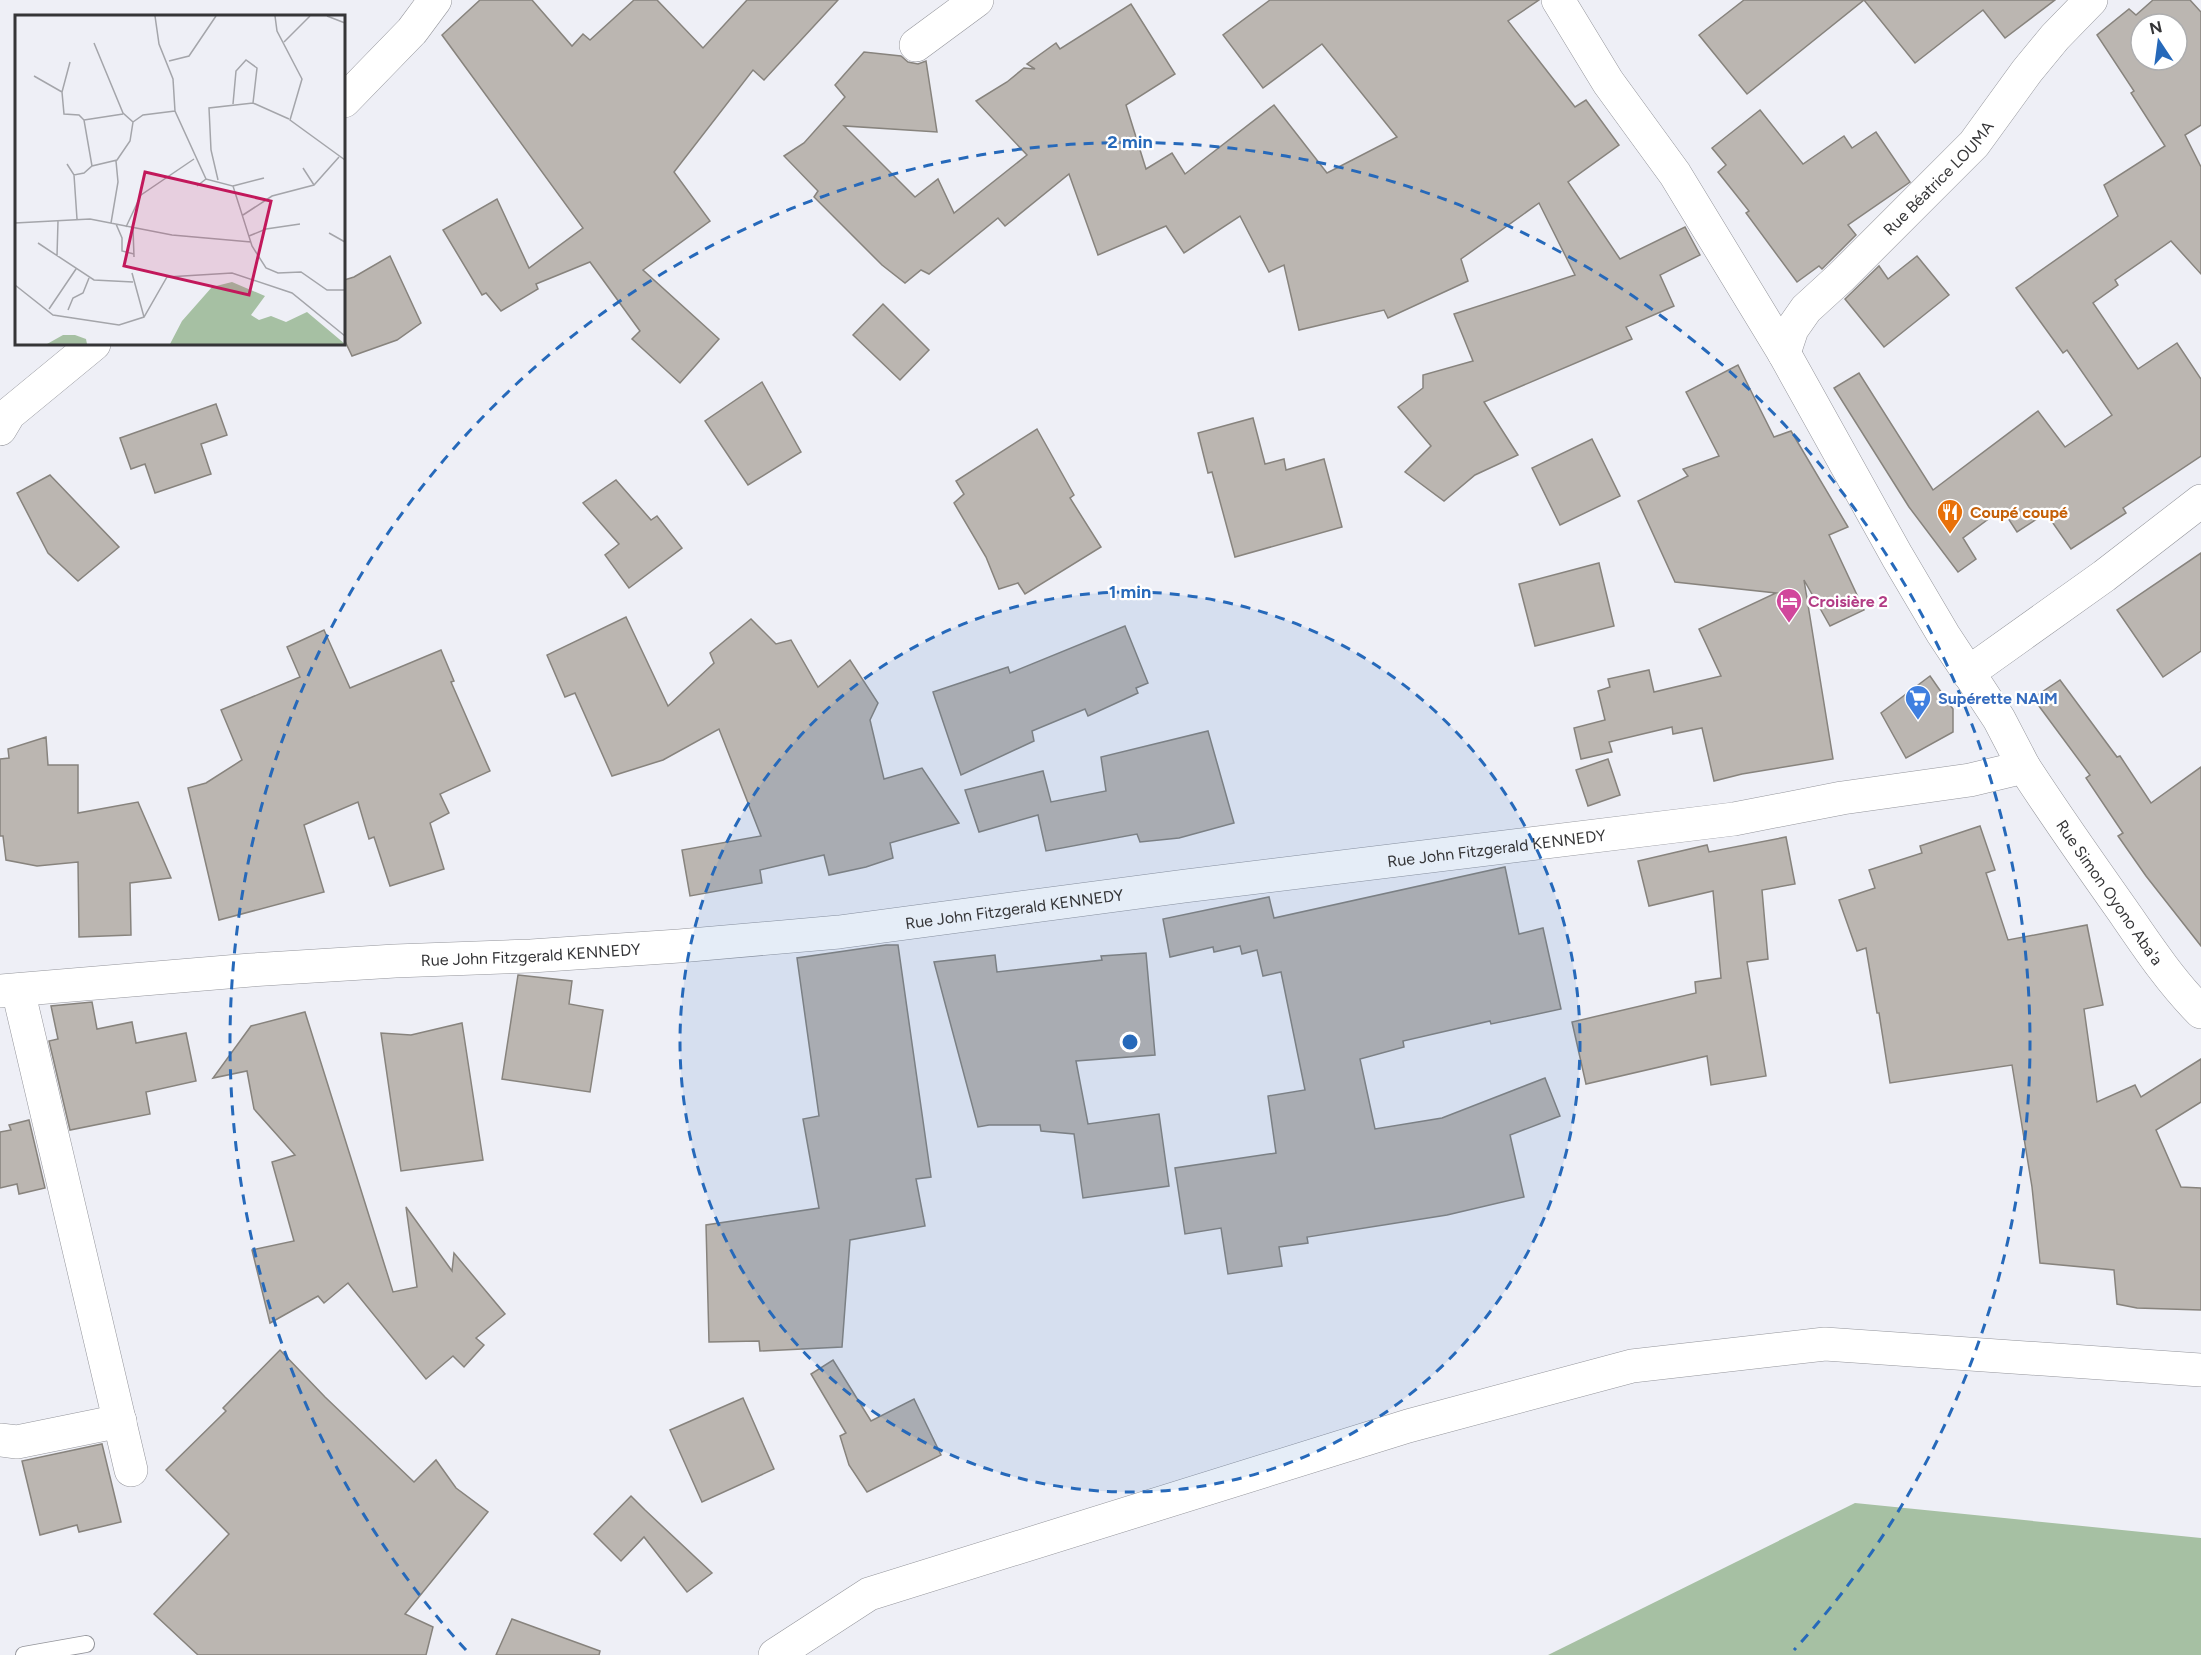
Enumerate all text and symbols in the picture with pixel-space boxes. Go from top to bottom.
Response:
north arrow [2129,12,2189,72]
inset map [15,15,345,345]
text: N [2148,17,2164,39]
street label: Rue Béatrice LOUMA [1879,117,1998,239]
text: 2 min [1107,131,1153,153]
restaurant icon: Coupé coupé [1935,497,1965,535]
place label: Coupé coupé [1970,503,2068,522]
text: 1 min [1109,581,1151,603]
hotel icon: Croisière 2 [1774,586,1804,624]
place label: Croisière 2 [1808,592,1888,611]
supermarket icon: Supérette NAIM [1903,683,1933,721]
place label: Supérette NAIM [1938,689,2058,708]
street label: Rue Simon Oyono Aba'a [2052,816,2167,969]
street label: Rue John Fitzgerald KENNEDY [1386,826,1607,871]
street label: Rue John Fitzgerald KENNEDY [904,885,1125,933]
street label: Rue John Fitzgerald KENNEDY [420,940,642,970]
centre of rings [1120,1032,1140,1052]

